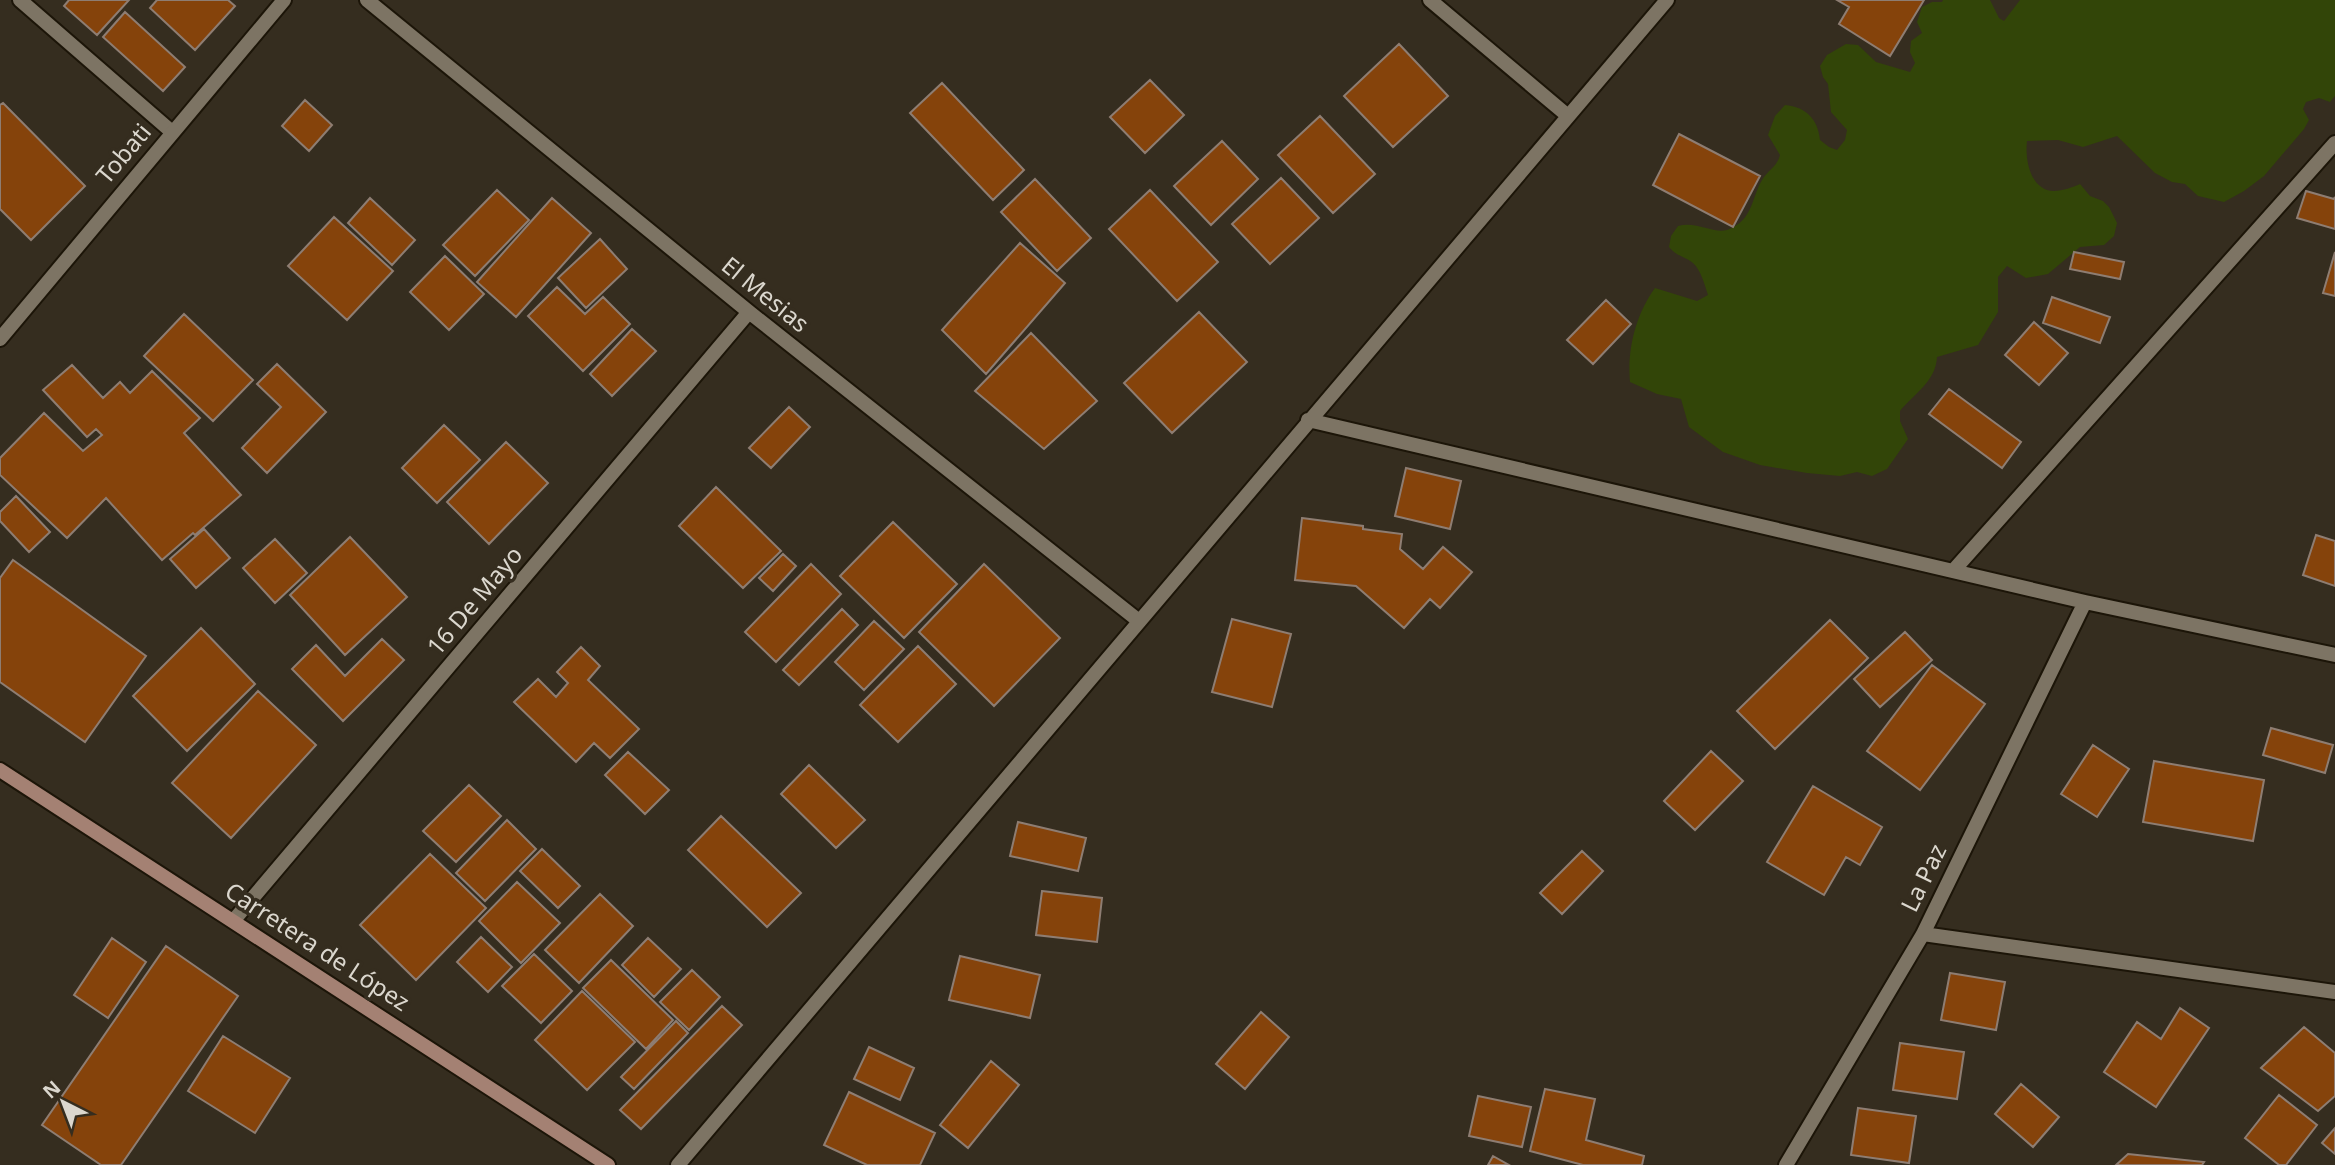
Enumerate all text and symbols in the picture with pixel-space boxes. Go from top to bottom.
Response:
street label: Tobati [88,116,158,190]
street label: El Mesias [715,248,817,339]
street label: 16 De Mayo [418,538,529,662]
street label: La Paz [1892,838,1953,917]
street label: Carretera de López [219,874,416,1018]
north arrow [28,1067,98,1137]
text: N [37,1075,66,1104]

